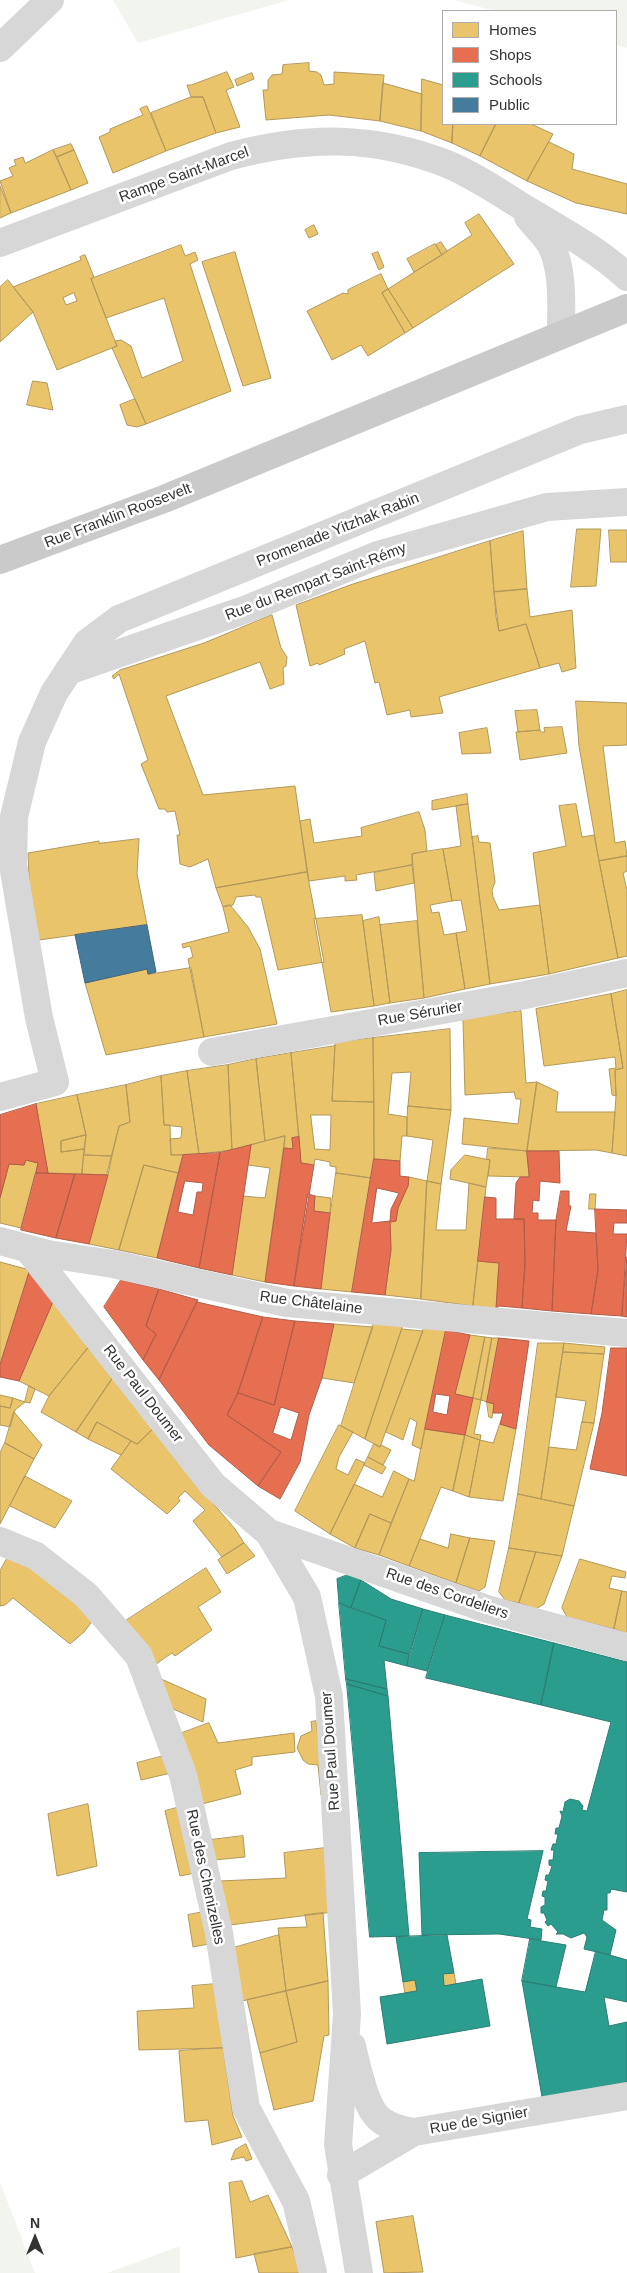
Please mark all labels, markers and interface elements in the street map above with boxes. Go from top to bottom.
legend [442,10,617,125]
text: Homes [489,21,537,38]
text: Shops [489,46,532,63]
text: Schools [489,71,542,88]
text: Public [489,96,530,113]
street label: Rampe Saint-Marcel [117,143,251,207]
street label: Rue Franklin Roosevelt [42,480,194,552]
street label: Promenade Yitzhak Rabin [254,489,422,571]
street label: Rue du Rempart Saint-Rémy [223,539,409,625]
street label: Rue Sérurier [377,998,463,1030]
street label: Rue Châtelaine [259,1288,363,1318]
street label: Rue Paul Doumer [99,1341,187,1447]
street label: Rue des Cordeliers [383,1565,511,1623]
street label: Rue Paul Doumer [318,1691,344,1811]
street label: Rue des Chenizelles [182,1808,228,1946]
street label: Rue de Signier [429,2104,529,2138]
north arrow [10,2213,60,2263]
text: N [30,2215,40,2231]

